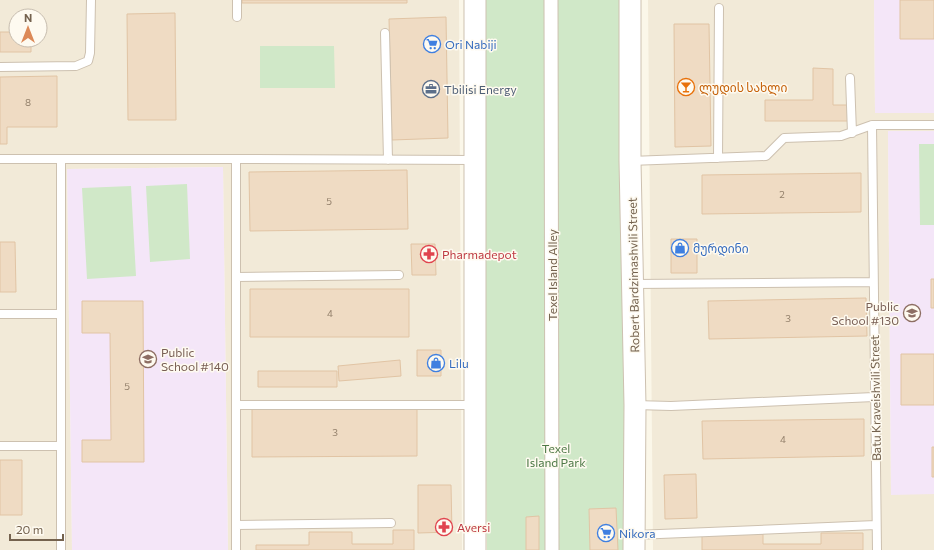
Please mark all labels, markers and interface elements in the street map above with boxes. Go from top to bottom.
north arrow [8,8,48,48]
text: N [24,11,32,24]
supermarket icon: Ori Nabiji [422,34,442,54]
place label: Ori Nabiji [445,37,497,51]
bar icon: ლუდის სახლი [676,77,696,97]
office icon: Tbilisi Energy [421,79,441,99]
place label: ლუდის სახლი [699,80,787,96]
place label: Tbilisi Energy [444,82,517,96]
house number: 8 [25,96,31,108]
house number: 2 [779,188,785,200]
house number: 5 [326,195,332,207]
street label: Robert Bardzimashvili Street [625,197,641,353]
street label: Texel Island Alley [545,229,559,321]
shop icon: მურდინი [670,238,690,258]
place label: მურდინი [693,241,749,257]
pharmacy icon: Pharmadepot [419,244,439,264]
place label: Pharmadepot [442,247,517,261]
place label: Public School #130 [831,299,899,327]
school or university icon: Public School #130 [902,303,922,323]
house number: 4 [327,307,333,319]
house number: 3 [785,312,791,324]
street label: Batu Kraveishvili Street [867,335,883,461]
place label: Public School #140 [161,345,229,373]
school or university icon: Public School #140 [138,349,158,369]
shop icon: Lilu [426,353,446,373]
place label: Lilu [449,356,469,370]
house number: 5 [124,380,130,392]
house number: 3 [332,426,338,438]
house number: 4 [780,433,786,445]
park label: Texel Island Park [526,441,586,469]
scale bar [10,516,63,542]
pharmacy icon: Aversi [434,517,454,537]
place label: Aversi [457,520,490,534]
text: 20 m [16,522,43,536]
supermarket icon: Nikora [596,523,616,543]
place label: Nikora [619,526,655,540]

